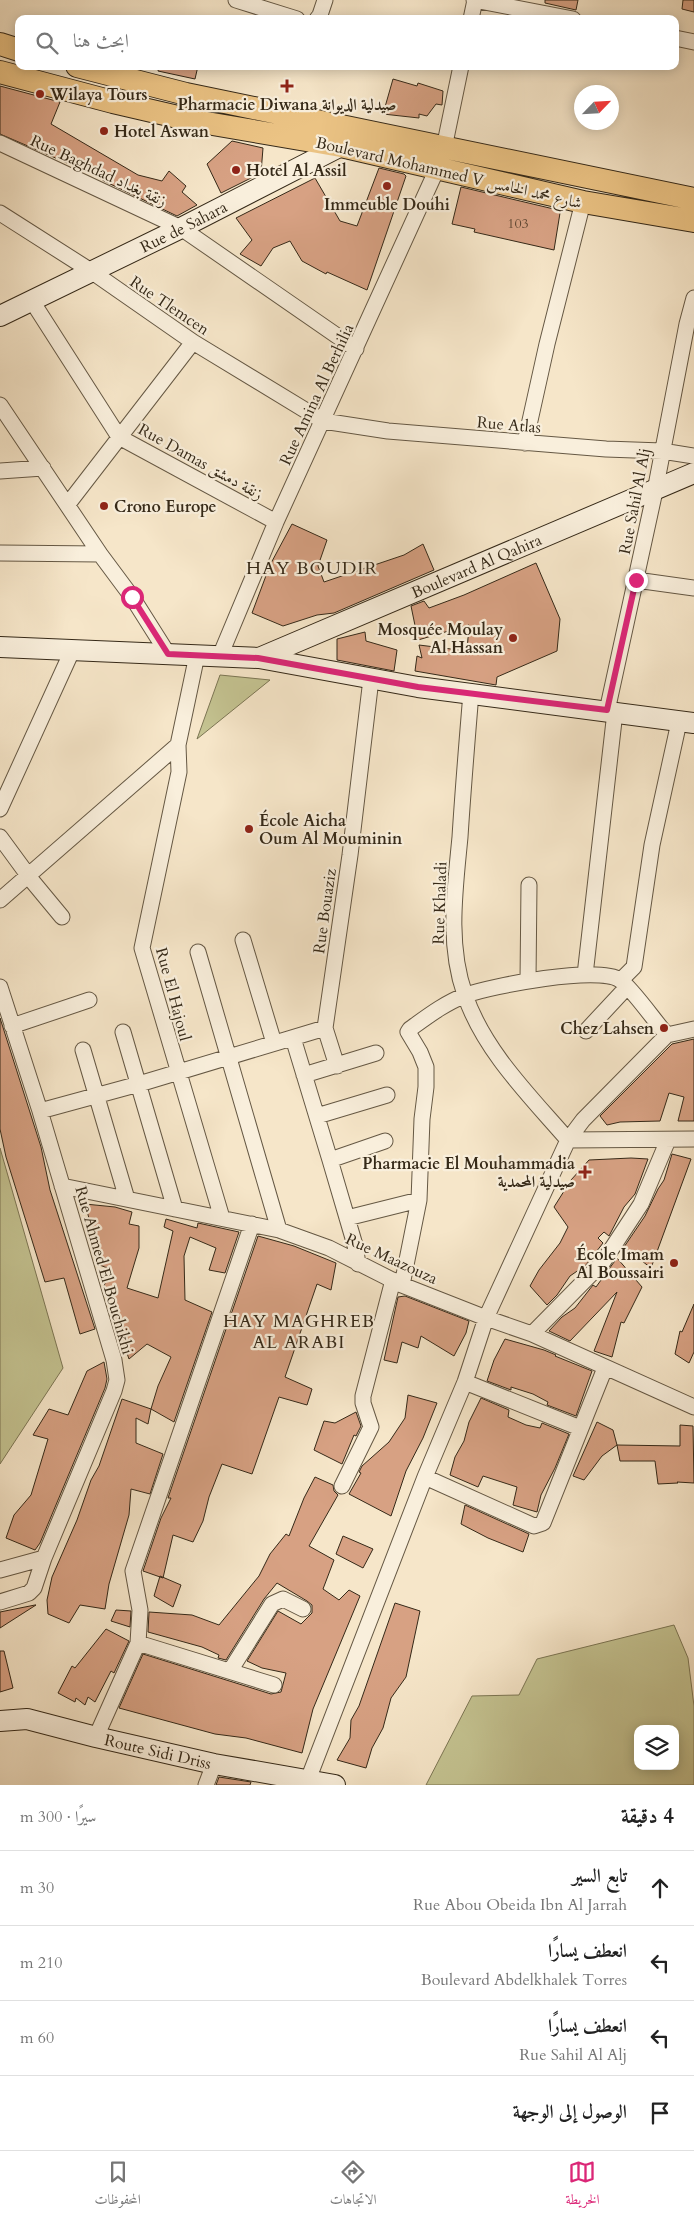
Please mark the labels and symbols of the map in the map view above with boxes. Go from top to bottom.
marker: Pharmacie Diwana صيدلية الديوانة [281,80,293,92]
place label: Wilaya Tours [49,84,148,106]
north arrow [574,85,619,130]
marker: Wilaya Tours [34,88,46,100]
place label: Pharmacie Diwana صيدلية الديوانة [178,94,396,116]
place label: Hotel Aswan [114,121,210,143]
marker: Hotel Aswan [98,125,110,137]
street label: Rue Baghdad زنقة بغداد [27,130,170,212]
street label: Boulevard Mohammed V شارع محمد الخامس [313,132,584,216]
place label: Hotel Al Assil [246,160,347,182]
marker: Hotel Al Assil [230,164,242,176]
marker: Immeuble Douhi [381,180,393,192]
place label: Immeuble Douhi [324,194,450,216]
street label: Rue de Sahara [136,196,231,258]
house number: 103 [507,214,529,233]
street label: Rue Tlemcen [125,271,214,341]
street label: Rue Amina Al Berhilia [274,320,359,469]
street label: Rue Atlas [476,411,542,439]
street label: Rue Damas زنقة دمشق [134,418,267,505]
street label: Rue Sahil Al Alj [614,446,656,556]
place label: Crono Europe [114,496,217,518]
marker: Crono Europe [98,500,110,512]
street label: Boulevard Al Qahira [408,529,545,604]
district label: HAY BOUDIR [246,556,378,581]
route end [625,569,648,592]
route start [121,586,144,609]
place label: Mosquée Moulay Al Hassan [378,619,504,659]
marker: Mosquée Moulay Al Hassan [507,632,519,644]
place label: École Aicha Oum Al Mouminin [259,809,403,850]
marker: École Aicha Oum Al Mouminin [243,823,255,835]
street label: Rue Khaladi [428,861,452,945]
street label: Rue Bouaziz [308,867,342,955]
street label: Rue El Hajoul [150,945,196,1043]
place label: Chez Lahsen [560,1018,655,1040]
marker: Chez Lahsen [658,1022,670,1034]
place label: Pharmacie El Mouhammadia صيدلية المحمدية [362,1153,575,1193]
marker: Pharmacie El Mouhammadia صيدلية المحمدية [579,1166,591,1178]
street label: Rue Ahmed El Bouchikhi [69,1184,139,1358]
street label: Rue Maazouza [342,1228,441,1290]
place label: École Imam Al Boussairi [576,1243,664,1284]
marker: École Imam Al Boussairi [668,1257,680,1269]
district label: HAY MAGHREB AL ARABI [223,1309,375,1355]
street label: Route Sidi Driss [102,1729,213,1775]

